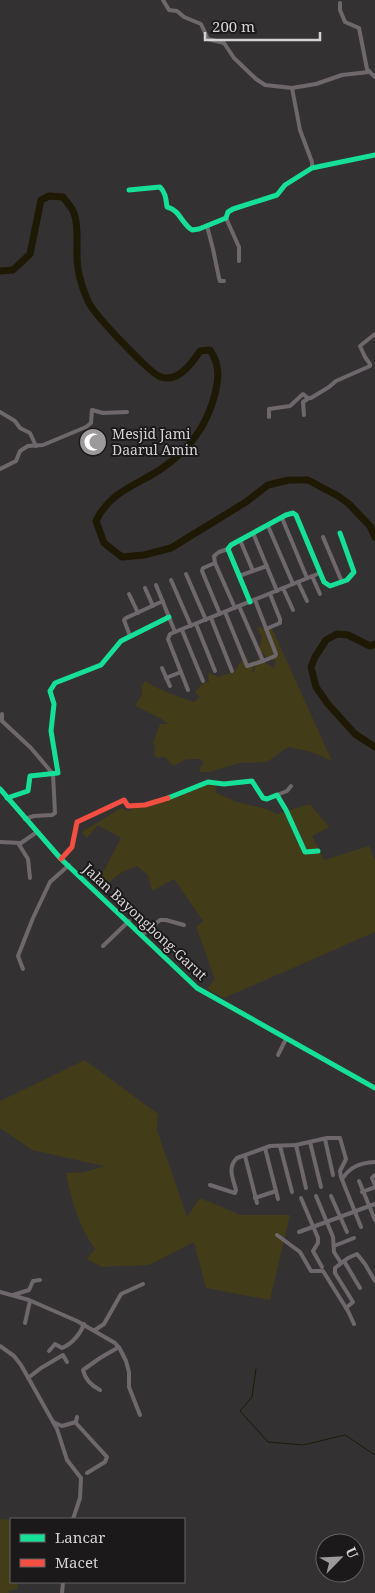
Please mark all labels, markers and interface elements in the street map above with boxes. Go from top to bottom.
scale bar [205,10,320,42]
text: 200 m [212,16,255,36]
place label: Mesjid Jami Daarul Amin [112,424,198,459]
mosque icon: Mesjid Jami Daarul Amin [78,427,108,457]
street label: Jalan Bayongbong-Garut [79,858,211,984]
legend [10,1518,185,1583]
text: Lancar [55,1527,105,1547]
north arrow [315,1533,365,1583]
text: U [342,1544,363,1562]
text: Macet [55,1552,98,1572]

